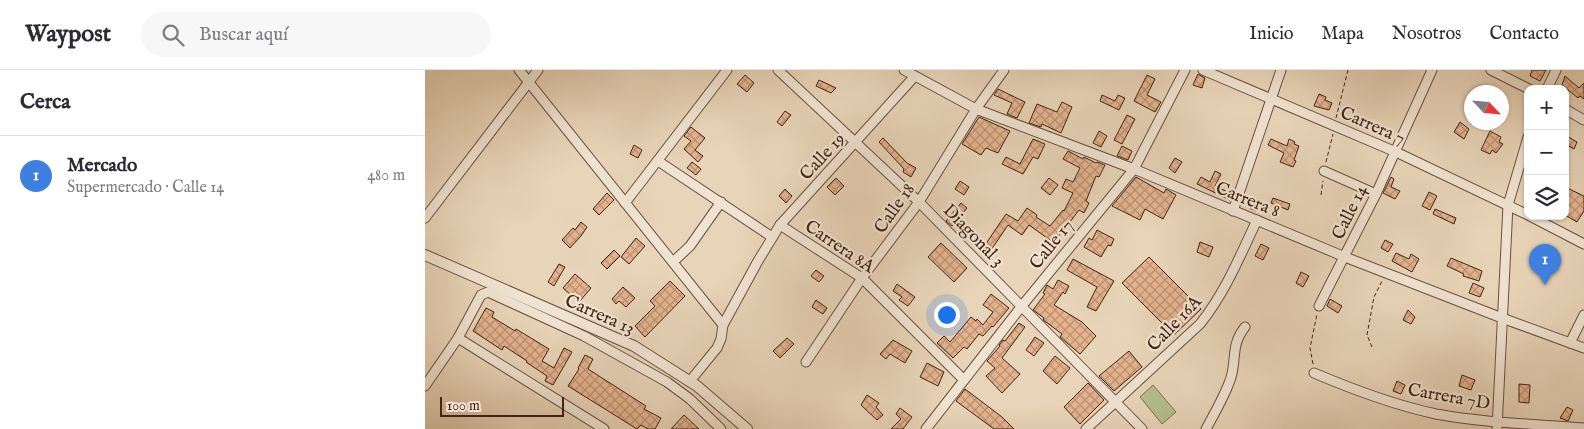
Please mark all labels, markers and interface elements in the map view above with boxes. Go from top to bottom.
search box [141,12,491,57]
text: Waypost [25,19,111,50]
icon: search [159,21,187,49]
text: Buscar aquí [199,23,288,47]
text: Inicio [1249,23,1294,46]
text: Mapa [1322,23,1364,46]
text: Nosotros [1392,23,1461,46]
text: Contacto [1489,23,1559,46]
north arrow [1464,85,1509,130]
map controls [1524,85,1569,220]
button: + [1524,85,1569,130]
text: Cerca [20,89,70,116]
street label: Carrera 7 [1336,102,1409,151]
street label: Calle 19 [795,128,851,186]
button: − [1524,130,1569,175]
text: Mercado [67,154,137,178]
text: 1 [33,166,39,186]
text: 480 m [367,166,405,186]
button: layers [1524,175,1569,220]
street label: Carrera 8 [1212,177,1283,224]
text: Supermercado · Calle 14 [67,178,224,198]
street label: Calle 18 [870,179,921,239]
street label: Calle 14 [1327,181,1374,244]
street label: Diagonal 3 [937,200,1009,273]
street label: Carrera 8A [800,215,879,280]
street label: Calle 17 [1025,215,1079,275]
pin: 1 [1529,244,1561,285]
street label: Carrera 13 [561,290,638,341]
street label: Calle 16A [1143,291,1208,357]
your location [934,302,960,328]
street label: Carrera 7D [1406,379,1492,416]
scale bar [440,394,564,417]
text: 100 m [447,397,480,415]

